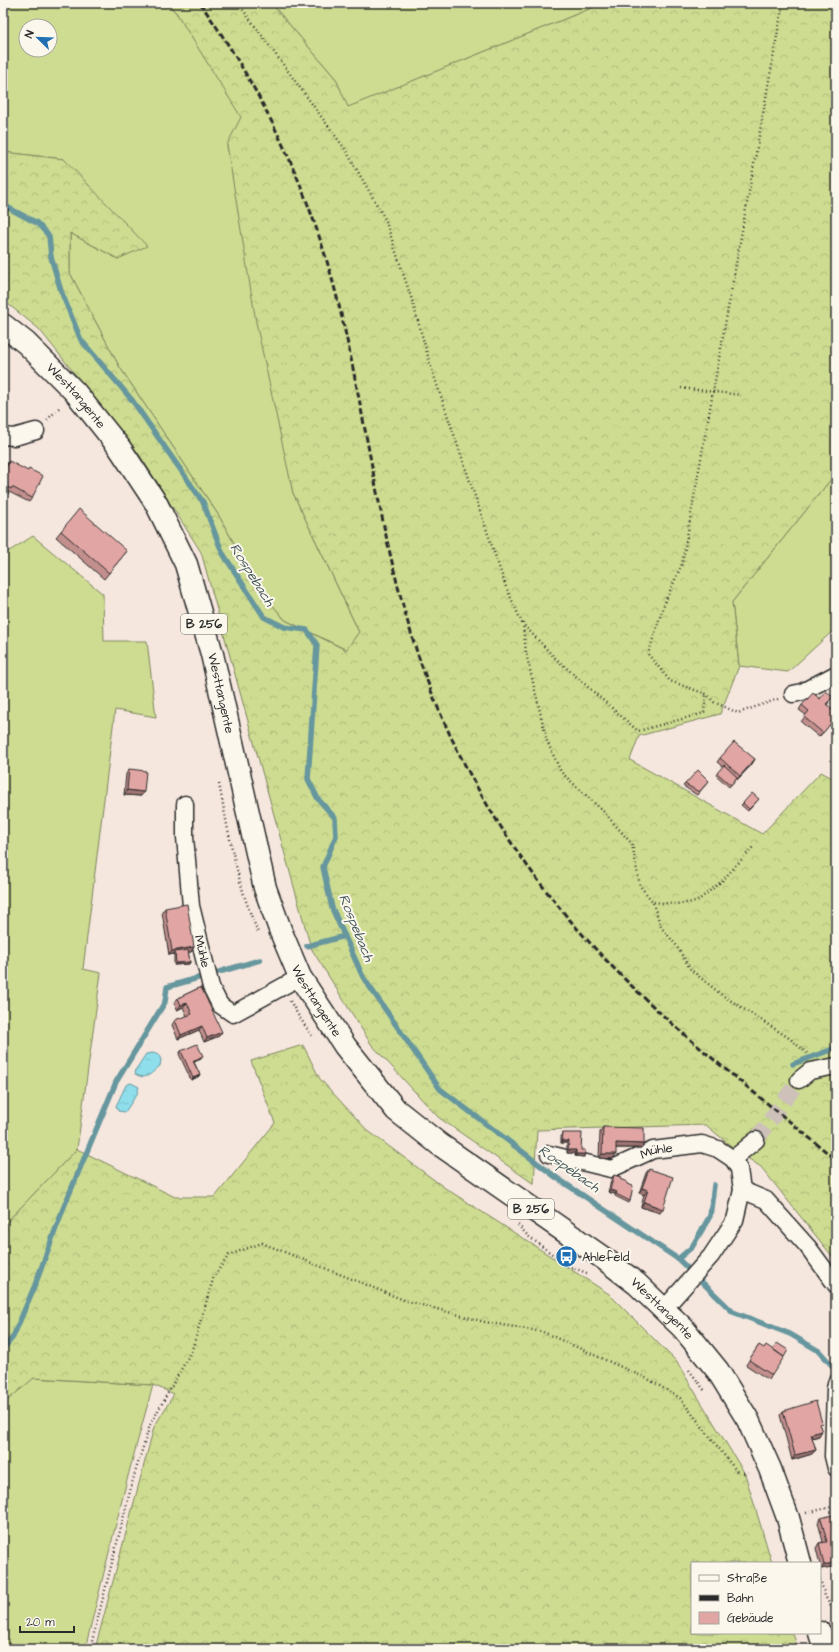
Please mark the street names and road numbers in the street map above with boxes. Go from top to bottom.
street label: Westtangente [42,359,110,432]
road number: B 256 [181,614,227,634]
street label: Westtangente [203,651,239,735]
street label: Mühle [190,933,215,970]
street label: Westtangente [287,962,346,1040]
street label: Mühle [637,1139,674,1164]
road number: B 256 [508,1199,554,1219]
street label: Westtangente [627,1273,698,1343]

